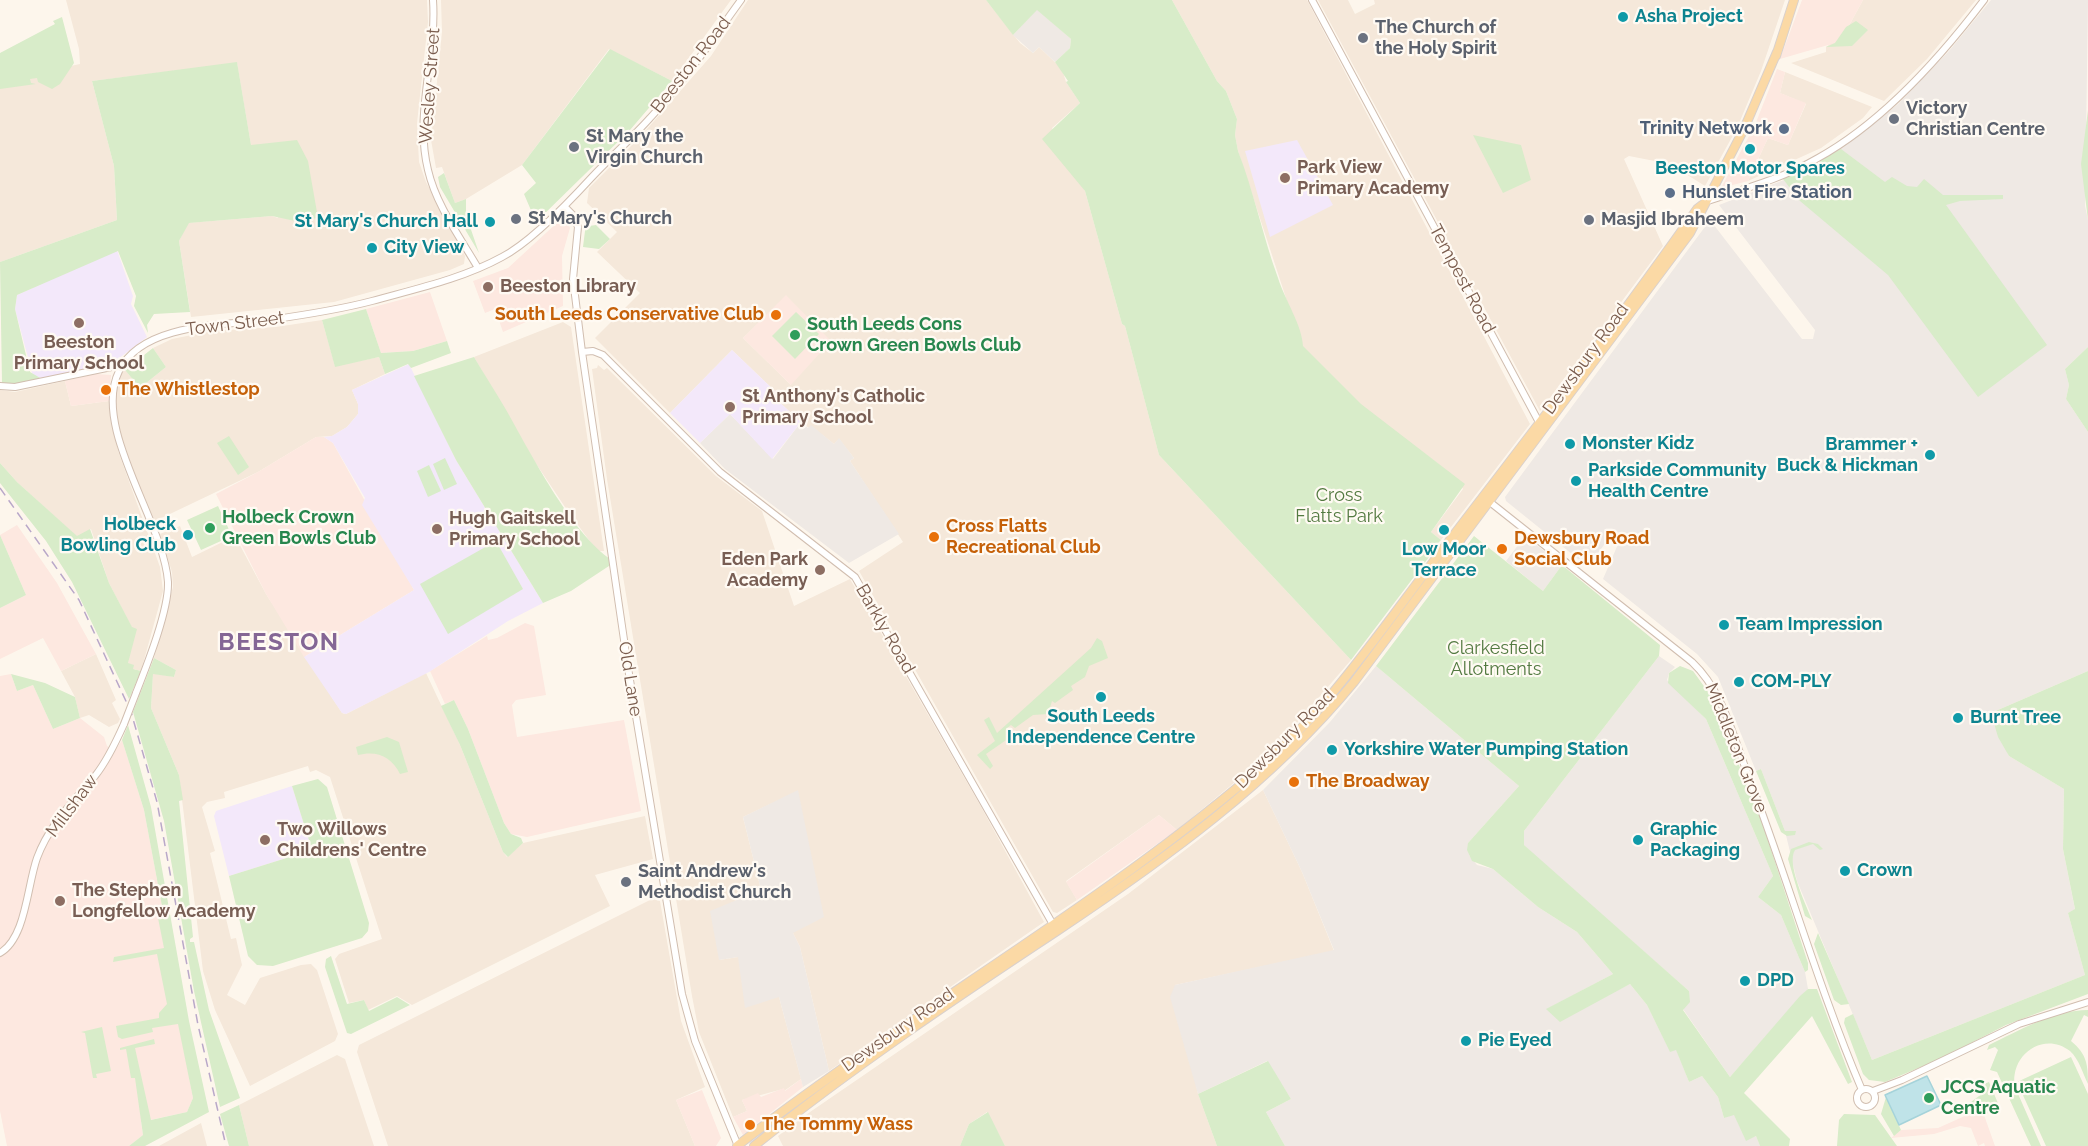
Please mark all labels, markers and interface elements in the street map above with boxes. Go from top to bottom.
place label: Asha Project [1635,6,1743,28]
marker: Asha Project [1616,10,1630,24]
street label: Beeston Road [647,12,735,118]
place label: The Church of the Holy Spirit [1375,17,1497,60]
street label: Wesley Street [415,27,445,145]
marker: The Church of the Holy Spirit [1356,31,1370,45]
place label: Victory Christian Centre [1906,98,2045,140]
marker: Victory Christian Centre [1887,112,1901,126]
place label: Trinity Network [1640,118,1772,140]
marker: Trinity Network [1777,122,1791,136]
place label: St Mary the Virgin Church [586,126,703,168]
marker: St Mary the Virgin Church [567,140,581,154]
marker: Beeston Motor Spares [1743,142,1757,156]
place label: Park View Primary Academy [1297,157,1449,200]
place label: Beeston Motor Spares [1655,158,1845,180]
marker: Park View Primary Academy [1278,171,1292,185]
place label: Hunslet Fire Station [1682,182,1852,204]
marker: Hunslet Fire Station [1663,186,1677,200]
place label: St Mary's Church [528,208,672,230]
place label: Masjid Ibraheem [1601,209,1744,231]
place label: St Mary's Church Hall [294,211,478,233]
marker: St Mary's Church [509,212,523,226]
marker: Masjid Ibraheem [1582,213,1596,227]
marker: St Mary's Church Hall [483,215,497,229]
street label: Tempest Road [1424,221,1500,337]
place label: City View [384,237,464,259]
marker: City View [365,241,379,255]
place label: Beeston Library [500,276,636,298]
marker: Beeston Library [481,280,495,294]
street label: Dewsbury Road [1538,299,1634,419]
place label: South Leeds Conservative Club [495,304,764,326]
street label: Town Street [185,307,285,341]
marker: South Leeds Conservative Club [769,308,783,322]
place label: South Leeds Cons Crown Green Bowls Club [807,314,1021,356]
marker: Beeston Primary School [72,316,86,330]
marker: South Leeds Cons Crown Green Bowls Club [788,328,802,342]
place label: Beeston Primary School [14,332,144,374]
place label: The Whistlestop [118,379,260,401]
marker: The Whistlestop [99,383,113,397]
place label: St Anthony's Catholic Primary School [742,386,925,428]
marker: St Anthony's Catholic Primary School [723,400,737,414]
place label: Monster Kidz [1582,433,1694,455]
place label: Brammer + Buck & Hickman [1777,434,1918,476]
marker: Monster Kidz [1563,437,1577,451]
marker: Brammer + Buck & Hickman [1923,448,1937,462]
place label: Parkside Community Health Centre [1588,460,1767,502]
marker: Parkside Community Health Centre [1569,474,1583,488]
park label: Cross Flatts Park [1295,485,1383,528]
place label: Holbeck Crown Green Bowls Club [222,507,376,550]
place label: Hugh Gaitskell Primary School [449,508,580,550]
place label: Holbeck Bowling Club [61,514,176,556]
place label: Cross Flatts Recreational Club [946,516,1101,558]
marker: Holbeck Crown Green Bowls Club [203,521,217,535]
marker: Hugh Gaitskell Primary School [430,522,444,536]
marker: Low Moor Terrace [1437,523,1451,537]
marker: Holbeck Bowling Club [181,528,195,542]
place label: Dewsbury Road Social Club [1514,528,1649,570]
marker: Cross Flatts Recreational Club [927,530,941,544]
place label: Low Moor Terrace [1402,539,1486,582]
marker: Dewsbury Road Social Club [1495,542,1509,556]
place label: Eden Park Academy [721,549,808,592]
marker: Eden Park Academy [813,563,827,577]
street label: Barkly Road [851,580,919,678]
place label: Team Impression [1736,614,1883,636]
marker: Team Impression [1717,618,1731,632]
district label: BEESTON [218,629,340,657]
park label: Clarkesfield Allotments [1447,638,1545,680]
street label: Old Lane [613,640,647,718]
place label: COM-PLY [1751,671,1832,693]
marker: COM-PLY [1732,675,1746,689]
street label: Middleton Grove [1700,680,1772,816]
street label: Dewsbury Road [1231,685,1339,793]
marker: South Leeds Independence Centre [1094,690,1108,704]
place label: South Leeds Independence Centre [1007,706,1195,748]
place label: Burnt Tree [1970,707,2061,729]
marker: Burnt Tree [1951,711,1965,725]
place label: Yorkshire Water Pumping Station [1344,739,1628,761]
marker: Yorkshire Water Pumping Station [1325,743,1339,757]
street label: Millshaw [41,770,103,842]
place label: The Broadway [1306,771,1430,793]
marker: The Broadway [1287,775,1301,789]
place label: Two Willows Childrens' Centre [277,819,426,862]
place label: Graphic Packaging [1650,819,1740,862]
marker: Two Willows Childrens' Centre [258,833,272,847]
marker: Graphic Packaging [1631,833,1645,847]
place label: Crown [1857,860,1913,882]
place label: Saint Andrew's Methodist Church [638,861,791,904]
marker: Crown [1838,864,1852,878]
marker: Saint Andrew's Methodist Church [619,875,633,889]
place label: The Stephen Longfellow Academy [72,880,256,922]
marker: The Stephen Longfellow Academy [53,894,67,908]
place label: DPD [1757,970,1794,992]
marker: DPD [1738,974,1752,988]
street label: Dewsbury Road [838,983,958,1077]
place label: Pie Eyed [1478,1030,1552,1052]
marker: Pie Eyed [1459,1034,1473,1048]
place label: JCCS Aquatic Centre [1941,1077,2056,1120]
marker: JCCS Aquatic Centre [1922,1091,1936,1105]
place label: The Tommy Wass [762,1114,913,1136]
marker: The Tommy Wass [743,1118,757,1132]

